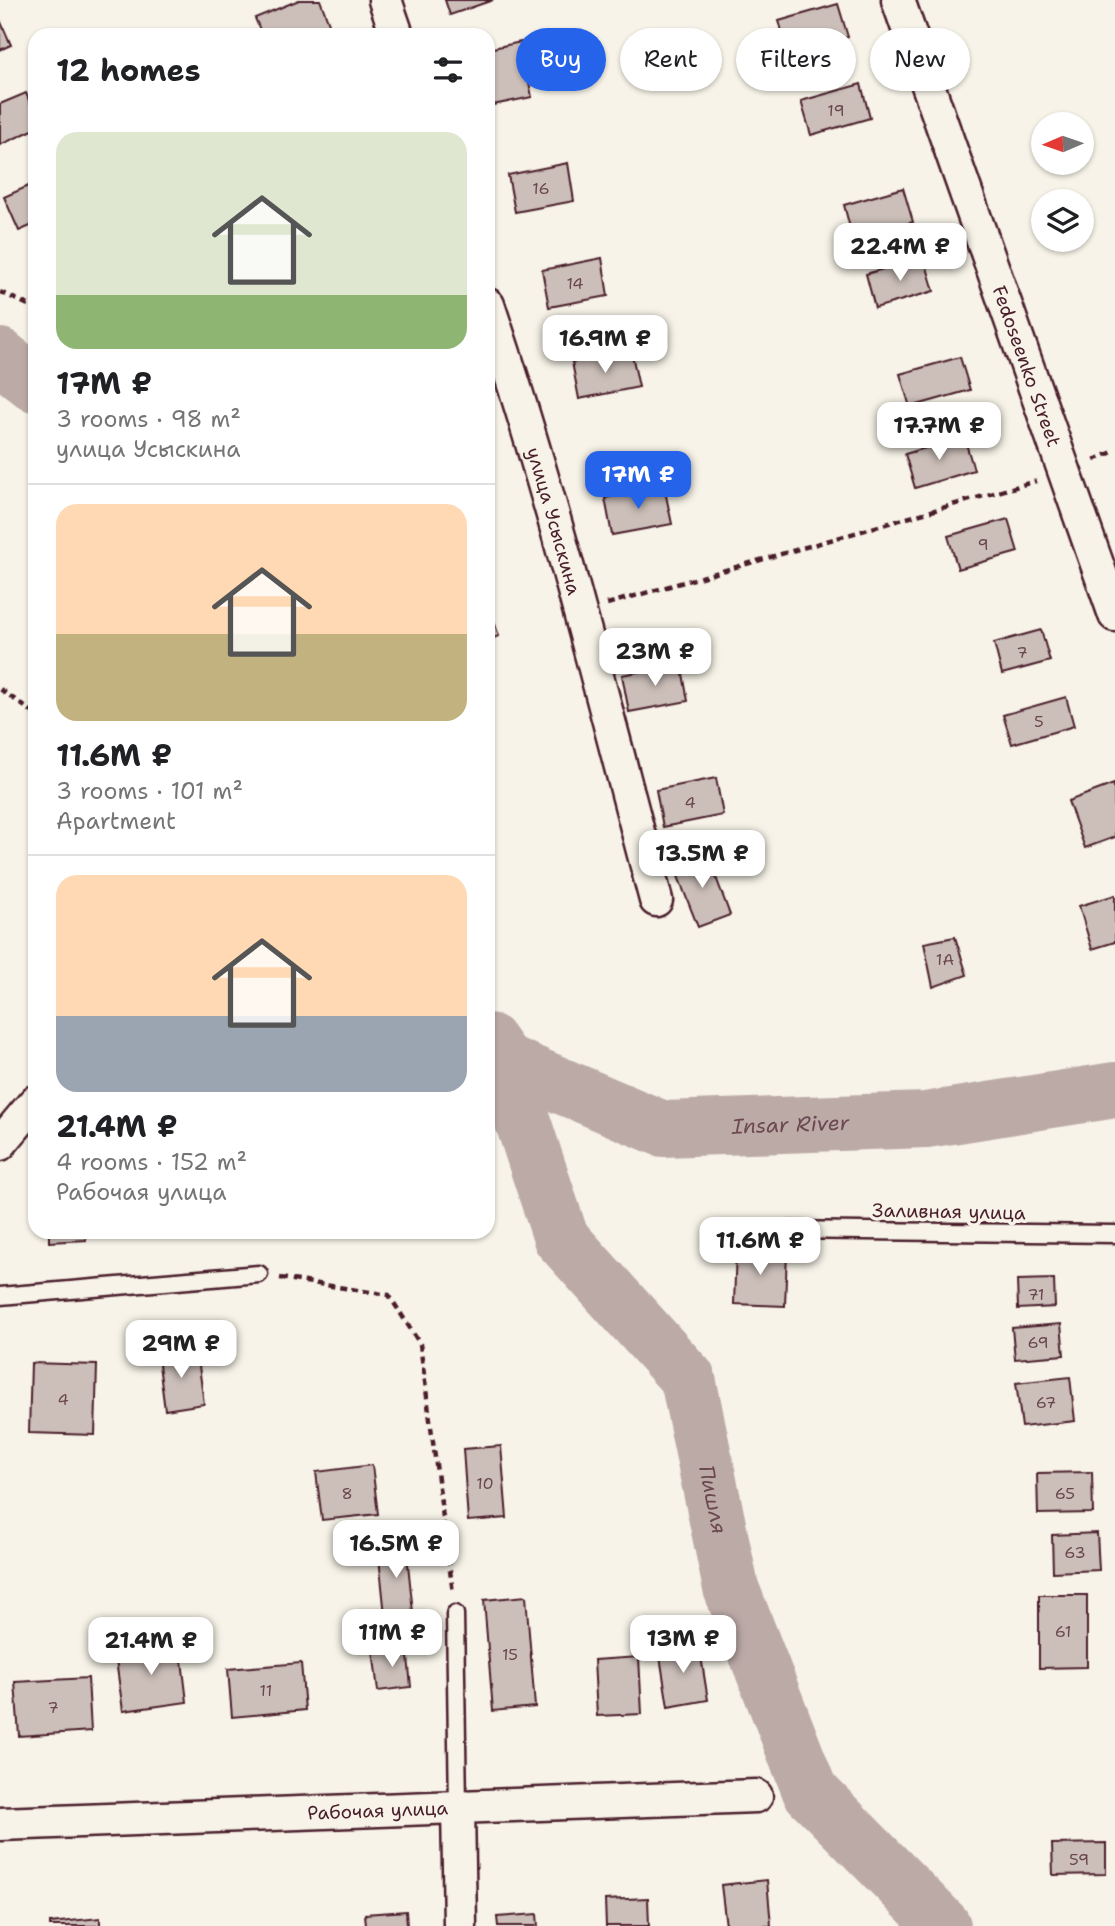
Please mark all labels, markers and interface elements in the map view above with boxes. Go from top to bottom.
chip: Buy [516,28,606,91]
chip: Rent [620,28,722,91]
chip: Filters [736,28,856,91]
chip: New [870,28,970,91]
text: 12 homes [56,50,200,91]
icon: filters [429,51,467,89]
house number: 19 [827,100,845,121]
north arrow [1031,112,1094,175]
map controls [1031,112,1094,252]
icon: home [199,177,325,303]
house number: 16 [532,178,550,199]
button: layers [1031,189,1094,252]
pin: 22.4M ₽ [835,224,965,283]
text: 22.4M ₽ [850,231,950,261]
house number: 14 [566,273,584,294]
street label: Fedoseenko Street [987,282,1067,450]
pin: 16.9M ₽ [540,316,670,375]
text: 16.9M ₽ [559,323,651,353]
text: 17M ₽ [56,363,152,404]
pin: 17.7M ₽ [874,402,1004,462]
text: 3 rooms · 98 m² [56,404,241,434]
text: 17.7M ₽ [893,410,985,440]
text: улица Усыскина [56,434,241,464]
street label: улица Усыскина [521,444,587,598]
pin: 17M ₽ [589,452,687,511]
text: 17M ₽ [601,459,675,489]
house number: 9 [977,534,989,555]
icon: home [199,549,325,675]
pin: 23M ₽ [606,628,704,688]
text: 23M ₽ [615,636,695,666]
house number: 7 [1016,642,1028,663]
house number: 5 [1034,711,1044,732]
text: 11.6M ₽ [56,735,172,776]
text: 3 rooms · 101 m² [56,776,243,806]
house number: 4 [684,792,696,813]
text: Apartment [56,806,176,836]
pin: 13.5M ₽ [637,830,767,890]
text: 13.5M ₽ [655,838,749,868]
icon: home [199,920,325,1046]
house number: 1А [936,949,954,970]
text: 21.4M ₽ [56,1106,178,1147]
water label: Insar River [730,1109,851,1141]
text: 4 rooms · 152 m² [56,1147,247,1177]
text: Рабочая улица [56,1177,227,1207]
street label: Заливная улица [872,1198,1026,1225]
pin: 11.6M ₽ [695,1218,825,1277]
text: 11.6M ₽ [715,1225,805,1255]
house number: 71 [1027,1284,1045,1305]
pin: 29M ₽ [132,1320,230,1380]
text: 29M ₽ [142,1328,220,1358]
house number: 69 [1027,1332,1049,1353]
house number: 4 [57,1389,69,1410]
house number: 67 [1036,1392,1056,1413]
water label: Пишля [692,1463,733,1536]
house number: 10 [476,1473,494,1494]
house number: 8 [341,1483,353,1504]
house number: 65 [1055,1483,1075,1504]
pin: 16.5M ₽ [331,1520,461,1580]
text: 16.5M ₽ [349,1528,443,1558]
house number: 63 [1064,1542,1086,1563]
pin: 11M ₽ [343,1610,441,1669]
pin: 13M ₽ [634,1616,732,1675]
text: 11M ₽ [358,1617,426,1647]
pin: 21.4M ₽ [86,1618,216,1677]
house number: 61 [1055,1621,1071,1642]
text: 13M ₽ [646,1623,720,1653]
text: 21.4M ₽ [104,1625,198,1655]
house number: 15 [502,1644,518,1665]
house number: 11 [260,1680,272,1701]
house number: 7 [47,1697,59,1718]
street label: Рабочая улица [307,1795,449,1826]
house number: 59 [1069,1849,1089,1870]

